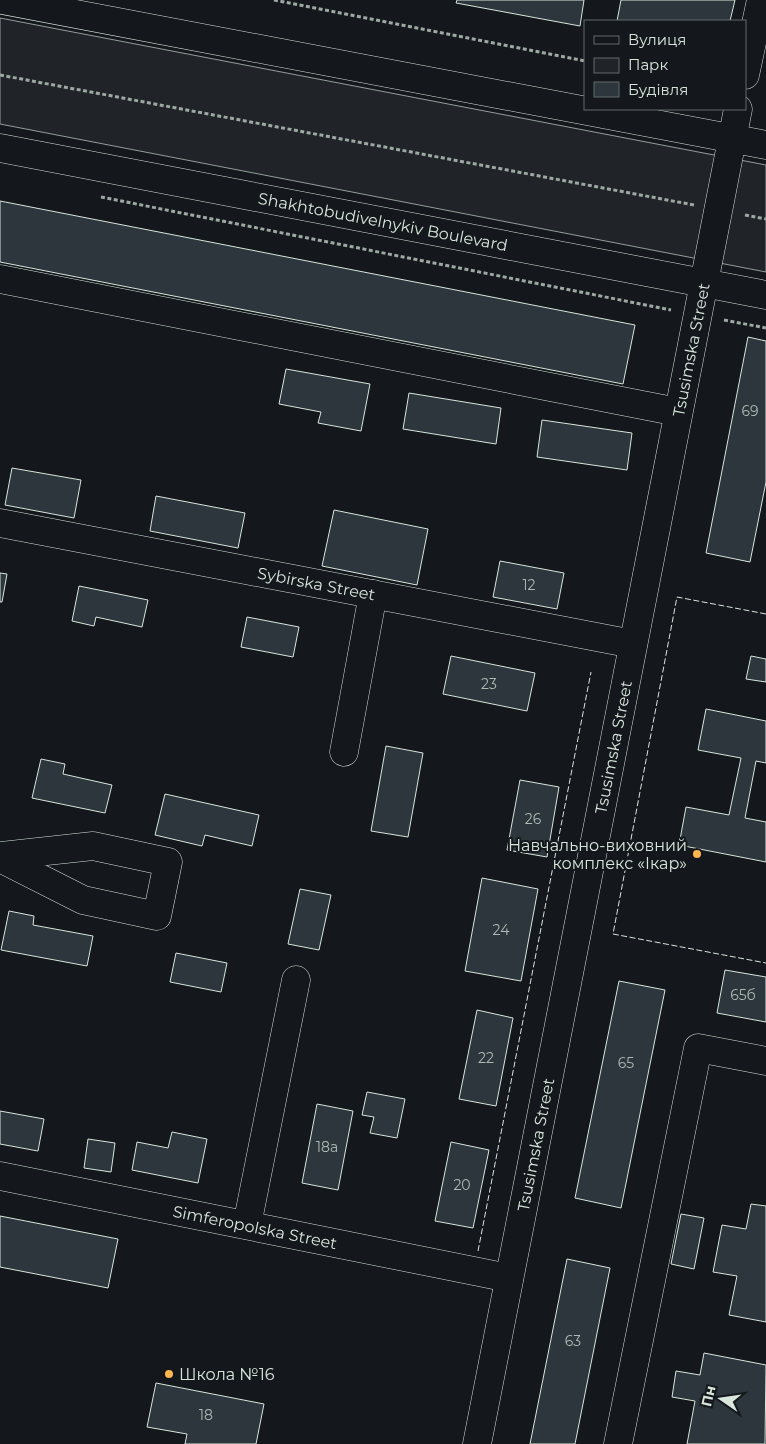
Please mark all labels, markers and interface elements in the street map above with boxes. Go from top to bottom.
legend [584,20,746,110]
text: Вулиця [628,30,686,49]
text: Парк [628,55,668,74]
text: Будівля [628,80,688,99]
street label: Shakhtobudivelnykiv Boulevard [257,189,509,255]
street label: Tsusimska Street [669,281,714,418]
house number: 69 [741,402,759,420]
street label: Sybirska Street [256,563,377,605]
house number: 12 [522,576,536,594]
house number: 23 [481,675,497,693]
street label: Tsusimska Street [591,678,636,816]
house number: 26 [525,810,542,828]
place label: Навчально-виховний комплекс «Ікар» [508,836,687,873]
marker: Навчально-виховний комплекс «Ікар» [691,848,703,860]
house number: 24 [493,921,510,939]
house number: 65б [730,986,756,1004]
house number: 22 [478,1049,494,1067]
house number: 65 [618,1054,634,1072]
street label: Tsusimska Street [514,1076,558,1213]
house number: 18а [316,1138,338,1156]
house number: 20 [453,1176,471,1194]
street label: Simferopolska Street [171,1202,339,1253]
house number: 63 [565,1332,581,1350]
place label: Школа №16 [179,1365,275,1384]
marker: Школа №16 [163,1368,175,1380]
north arrow [696,1374,746,1424]
text: Пн [697,1384,719,1408]
house number: 18 [199,1406,213,1424]

